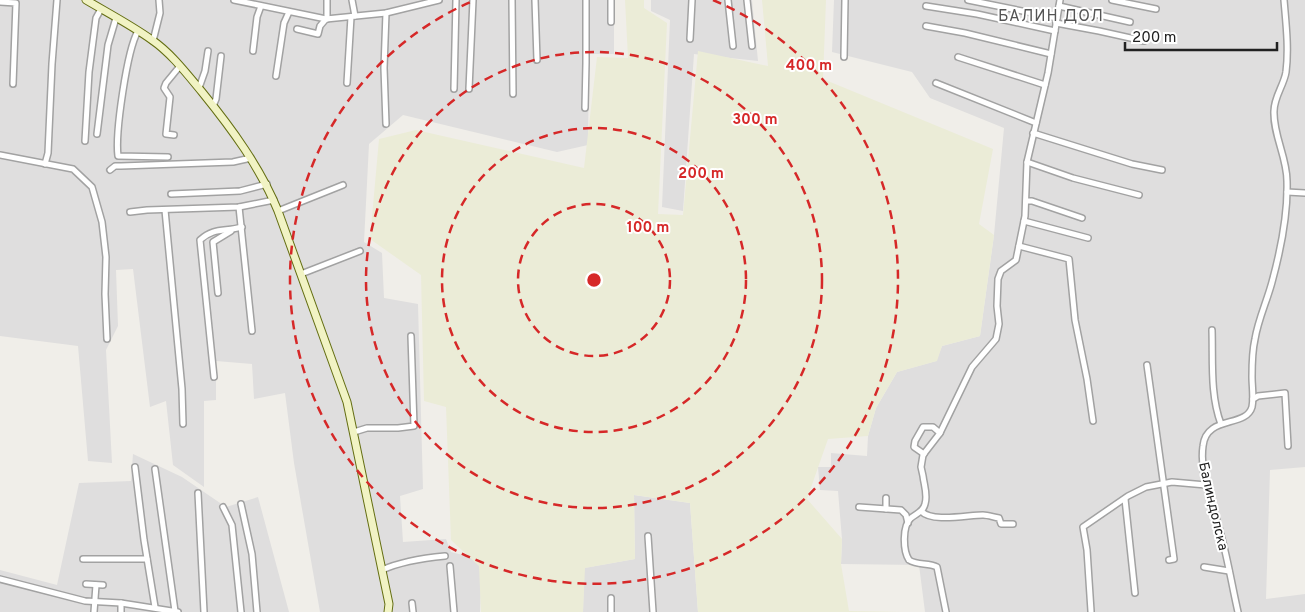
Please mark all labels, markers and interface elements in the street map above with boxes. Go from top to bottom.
district label: БАЛИН ДОЛ [998,7,1104,27]
scale bar [1125,20,1278,52]
text: 200 m [1132,29,1177,48]
text: 400 m [786,57,832,76]
text: 300 m [732,111,778,130]
text: 200 m [678,165,724,184]
text: 100 m [627,219,669,238]
centre of rings [585,271,603,289]
street label: Балиндолска [1194,460,1231,552]

